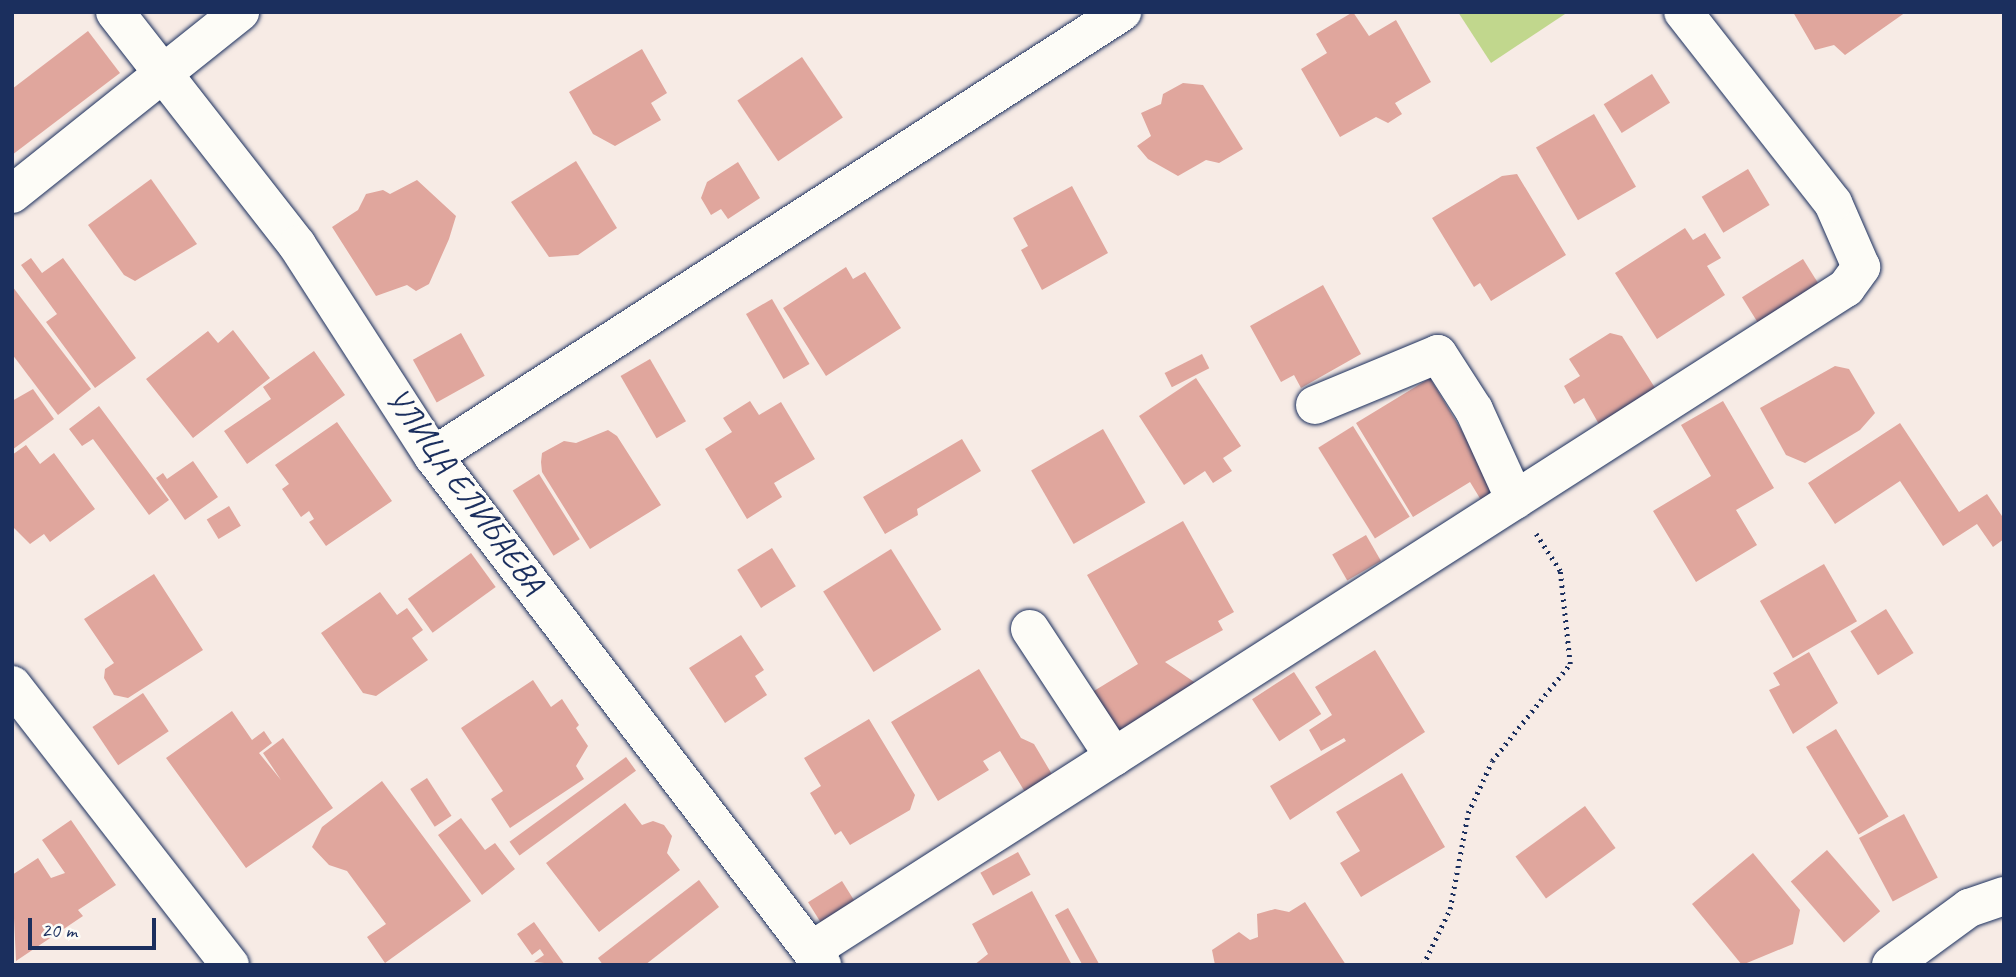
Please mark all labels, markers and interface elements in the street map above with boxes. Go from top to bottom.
street label: УЛИЦА ЕЛИБАЕВА [376,380,554,602]
scale bar [32,904,159,948]
text: 20 m [41,917,77,943]

